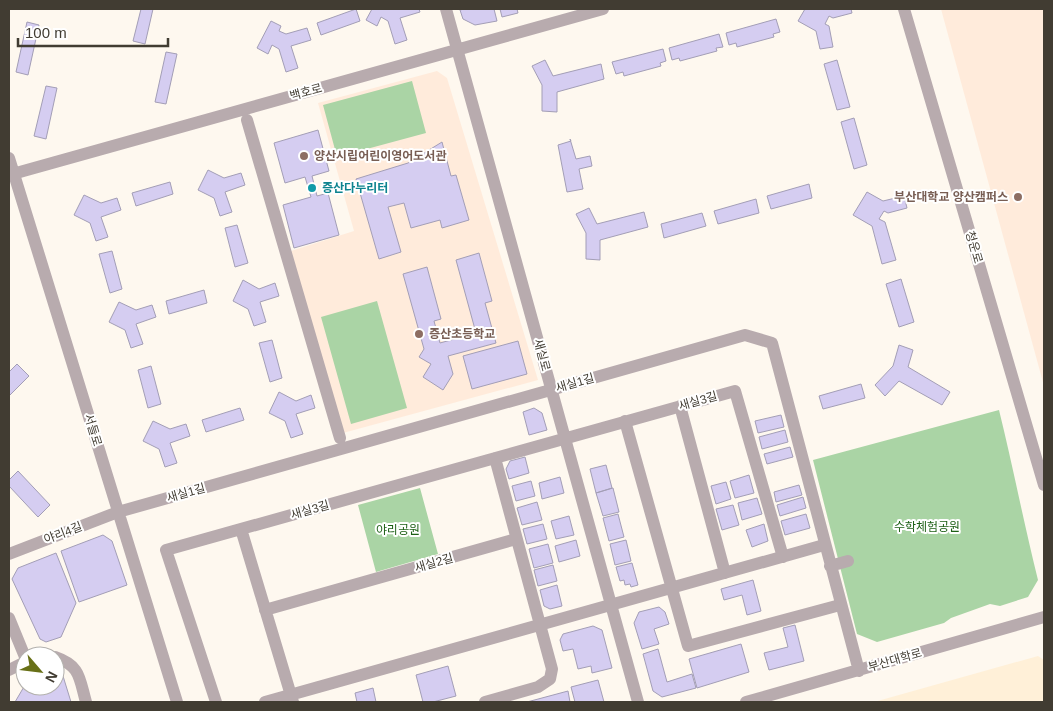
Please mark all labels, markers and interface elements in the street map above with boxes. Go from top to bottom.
scale bar [18,15,168,47]
text: 100 m [25,24,67,41]
street label: 백호로 [288,81,324,103]
place label: 양산시립어린이영어도서관 [314,149,446,163]
marker: 양산시립어린이영어도서관 [298,150,310,162]
place label: 증산다누리터 [322,181,388,195]
marker: 증산다누리터 [306,182,318,194]
place label: 부산대학교 양산캠퍼스 [894,190,1008,204]
marker: 부산대학교 양산캠퍼스 [1012,191,1024,203]
street label: 청운로 [963,229,985,265]
place label: 증산초등학교 [429,327,495,341]
marker: 증산초등학교 [413,328,425,340]
street label: 새실로 [531,337,553,373]
street label: 새실1길 [554,371,596,395]
street label: 새실3길 [677,389,719,413]
street label: 서들로 [81,412,105,448]
street label: 새실1길 [165,481,207,505]
street label: 새실3길 [289,498,331,522]
street label: 야리4길 [42,519,84,547]
park label: 수학체험공원 [894,520,960,534]
park label: 야리공원 [376,523,420,537]
street label: 새실2길 [413,551,455,575]
north arrow [15,646,65,696]
street label: 부산대학로 [867,646,923,674]
text: N [42,669,61,685]

